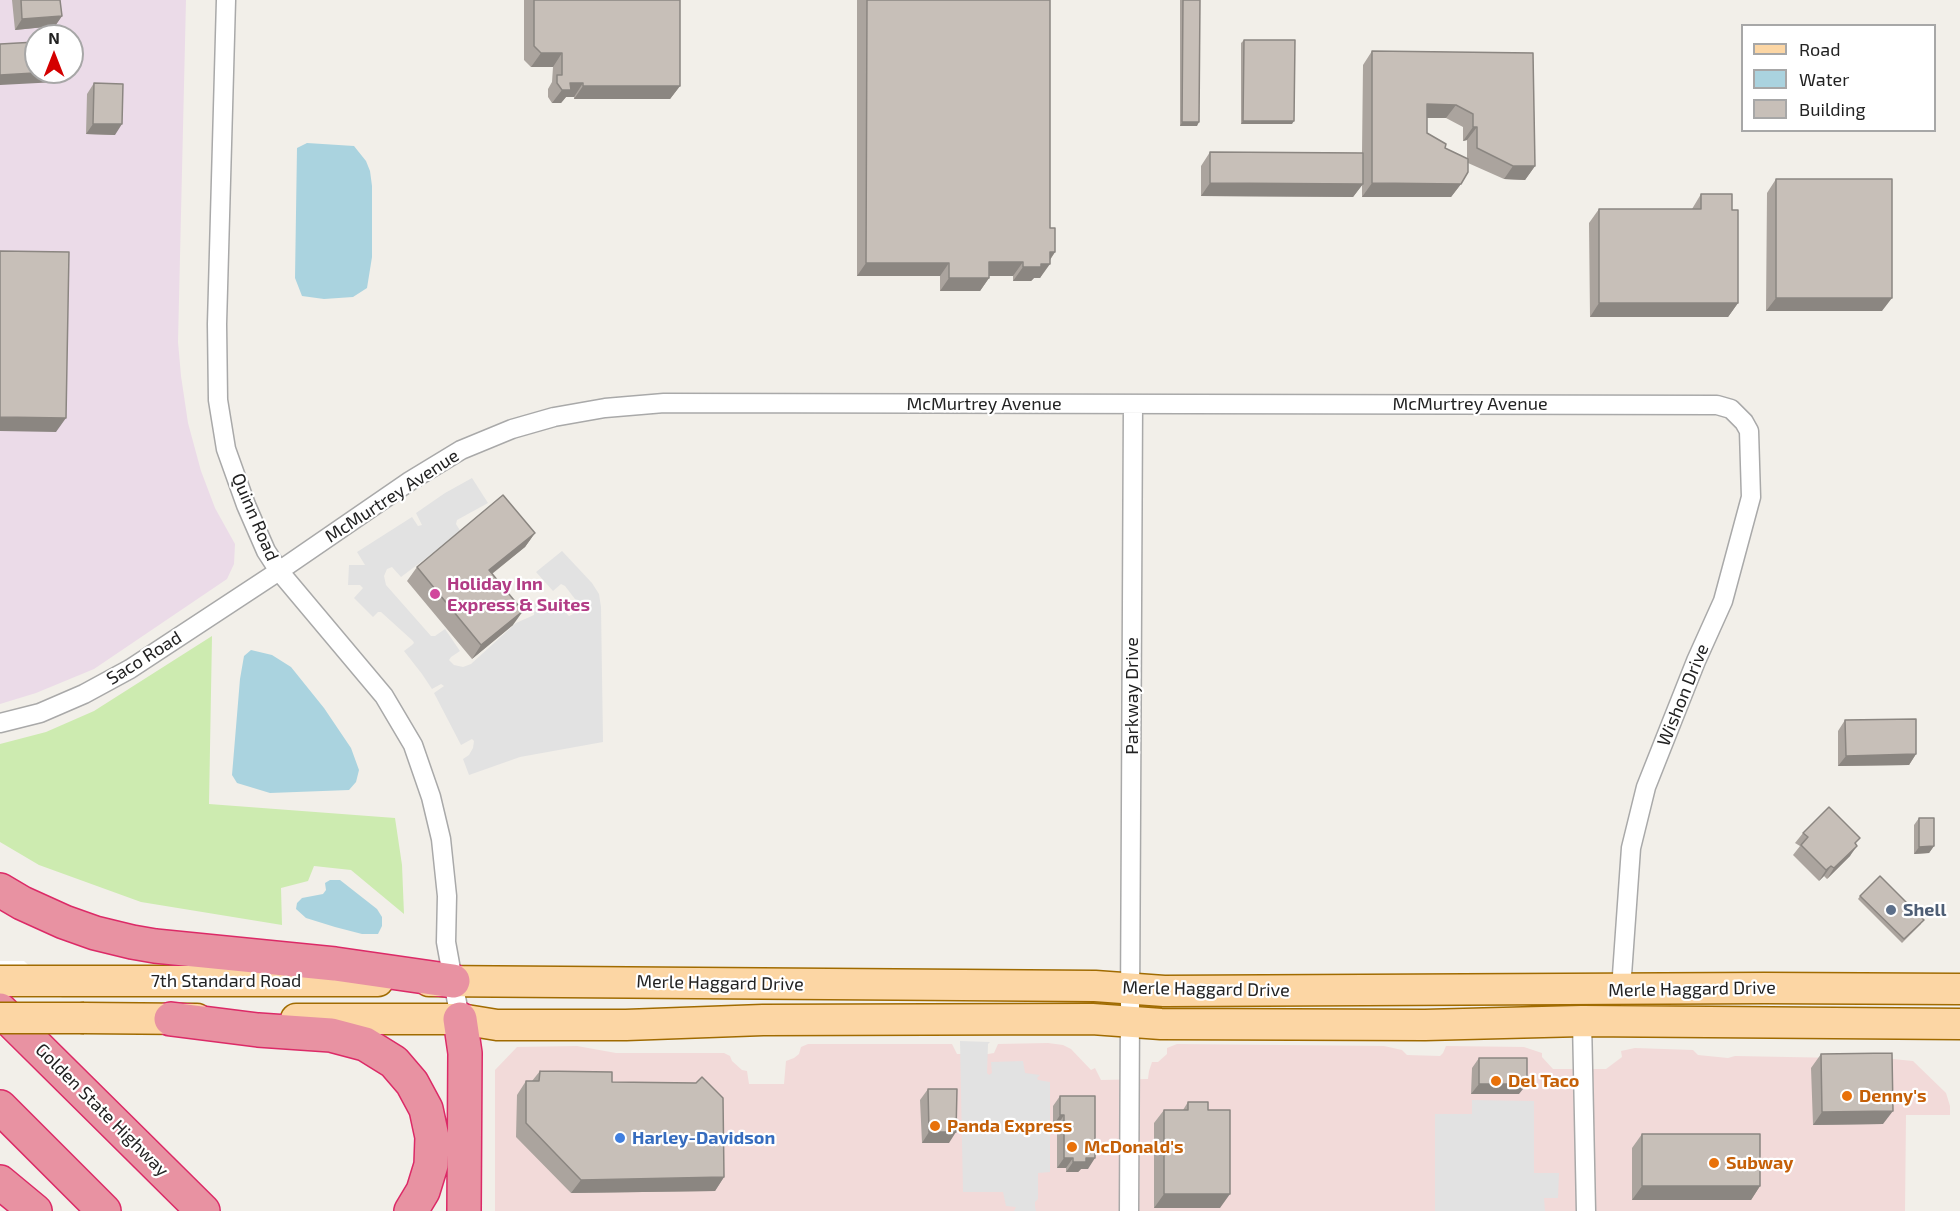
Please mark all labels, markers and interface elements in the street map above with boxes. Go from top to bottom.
north arrow [24,24,84,84]
legend [1741,24,1936,132]
text: N [48,28,60,47]
text: Road [1799,38,1840,60]
text: Water [1799,68,1849,90]
text: Building [1799,98,1866,120]
street label: McMurtrey Avenue [906,393,1062,415]
street label: McMurtrey Avenue [1392,393,1548,415]
street label: McMurtrey Avenue [321,445,463,547]
street label: Quinn Road [227,470,283,564]
place label: Holiday Inn Express & Suites [447,573,590,616]
marker: Holiday Inn Express & Suites [428,587,442,601]
street label: Saco Road [103,626,185,690]
street label: Parkway Drive [1121,637,1143,755]
street label: Wishon Drive [1653,641,1713,749]
place label: Shell [1903,899,1946,921]
marker: Shell [1884,903,1898,917]
street label: 7th Standard Road [151,970,301,992]
street label: Merle Haggard Drive [636,971,804,995]
street label: Merle Haggard Drive [1122,977,1290,1001]
street label: Merle Haggard Drive [1608,977,1776,1001]
street label: Golden State Highway [31,1039,173,1181]
place label: Del Taco [1508,1070,1579,1092]
marker: Del Taco [1489,1074,1503,1088]
place label: Denny's [1859,1085,1927,1107]
marker: Denny's [1840,1089,1854,1103]
place label: Panda Express [947,1115,1072,1137]
marker: Panda Express [928,1119,942,1133]
place label: Harley-Davidson [632,1127,775,1149]
marker: Harley-Davidson [613,1131,627,1145]
place label: McDonald's [1084,1136,1184,1158]
marker: McDonald's [1065,1140,1079,1154]
place label: Subway [1726,1152,1793,1174]
marker: Subway [1707,1156,1721,1170]

